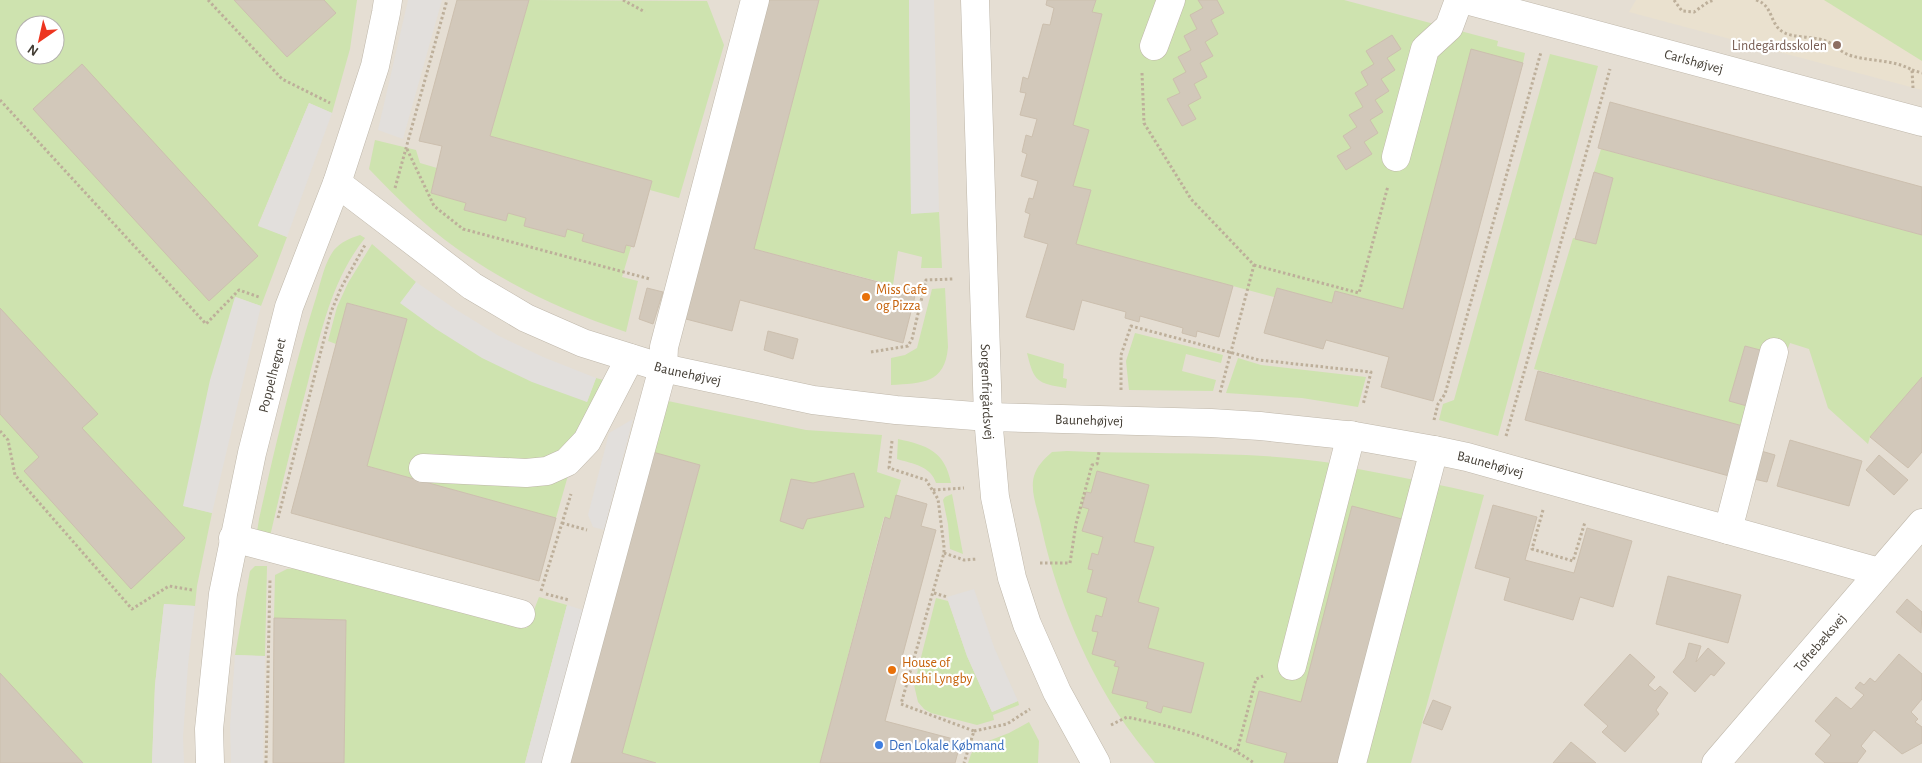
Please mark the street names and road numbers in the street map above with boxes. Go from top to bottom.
street label: Carlshøjvej [1663,47,1725,77]
street label: Poppelhegnet [257,336,289,414]
street label: Sorgenfrigårdsvej [978,344,996,440]
street label: Baunehøjvej [652,360,723,388]
street label: Baunehøjvej [1055,413,1123,429]
street label: Baunehøjvej [1456,449,1525,480]
street label: Toftebæksvej [1792,611,1849,675]

